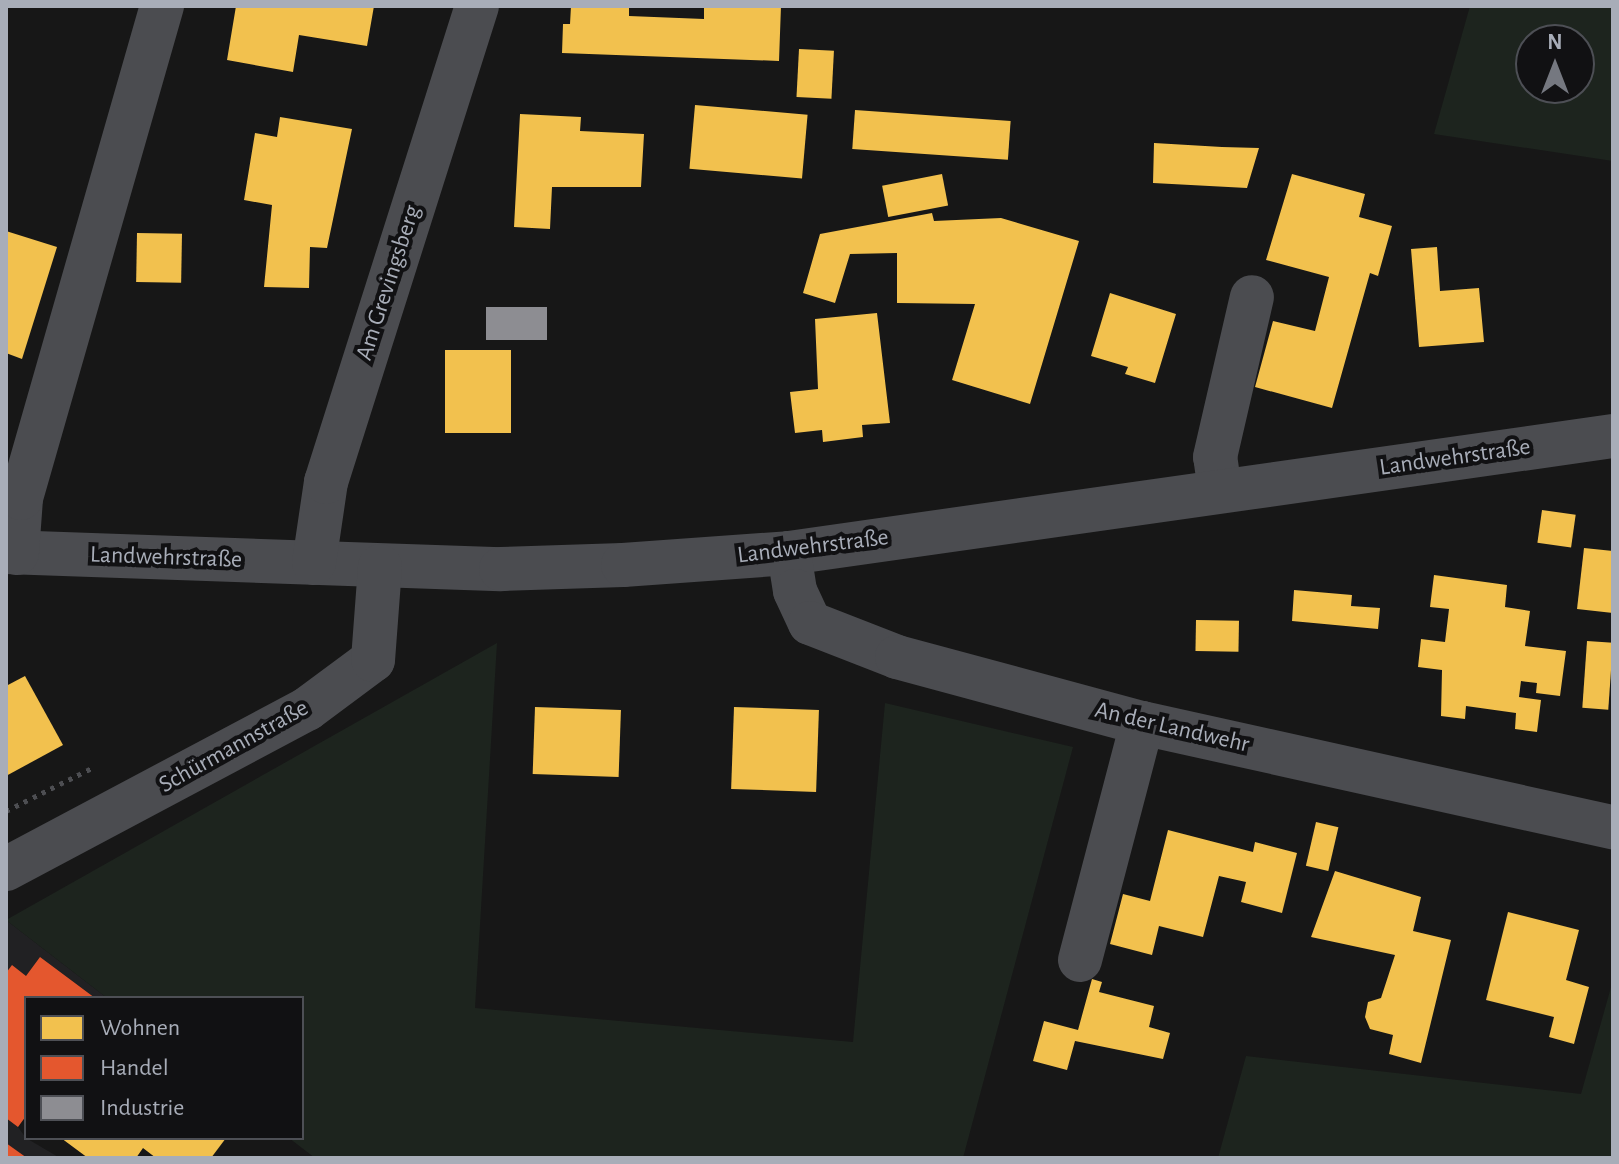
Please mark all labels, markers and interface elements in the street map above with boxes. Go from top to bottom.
north arrow [1515,24,1595,104]
text: N [1547,31,1563,53]
street label: Am Grevingsberg [350,202,428,364]
street label: Landwehrstraße [1378,433,1532,483]
street label: Landwehrstraße [736,523,890,571]
street label: Landwehrstraße [90,541,242,575]
street label: Schürmannstraße [154,694,314,800]
street label: An der Landwehr [1092,696,1252,760]
legend [24,996,304,1140]
text: Wohnen [100,1016,180,1040]
text: Handel [100,1056,169,1080]
text: Industrie [100,1096,184,1120]

